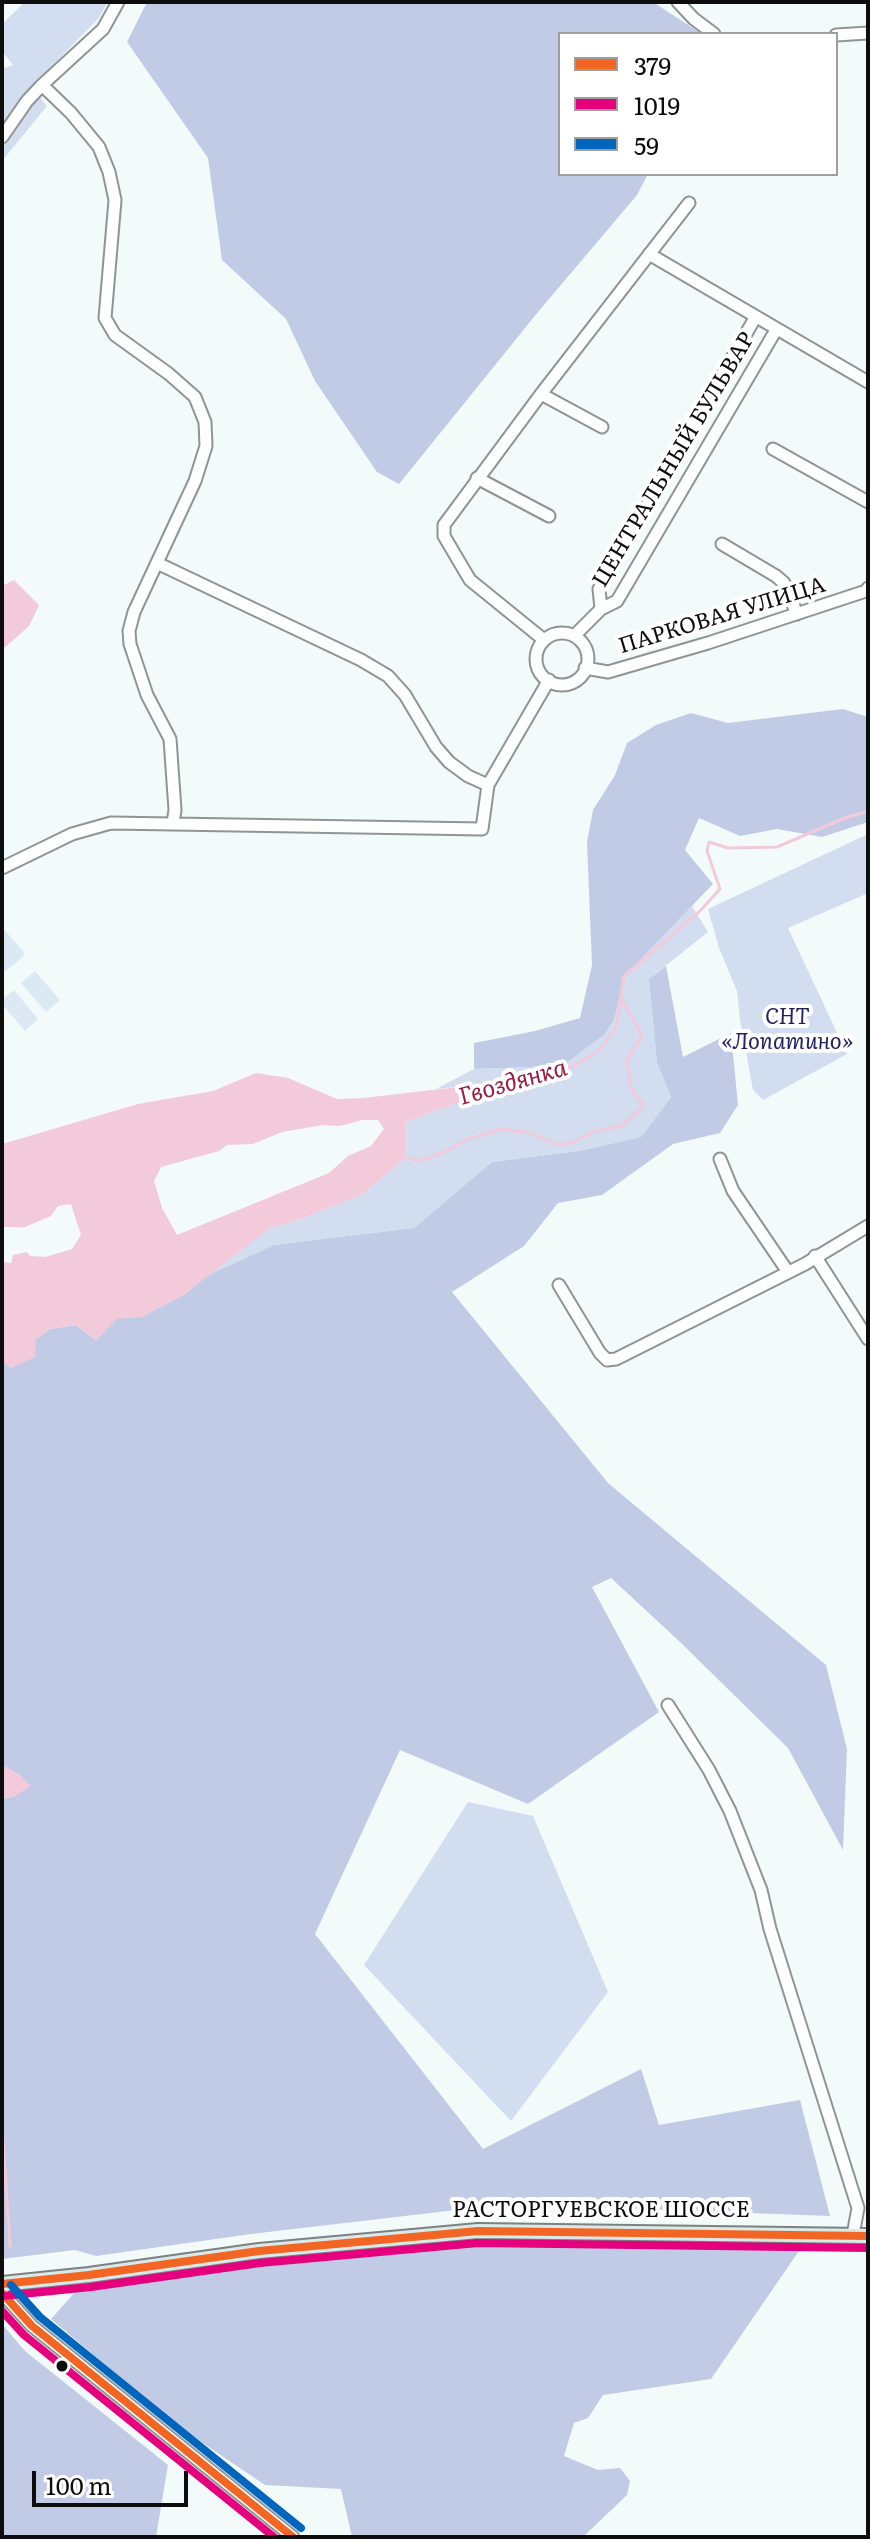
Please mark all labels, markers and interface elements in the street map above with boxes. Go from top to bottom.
legend [558,32,838,176]
text: 379 [634,47,671,82]
text: 1019 [634,87,680,122]
text: 59 [634,127,659,162]
street label: ЦЕНТРАЛЬНЫЙ БУЛЬВАР [587,328,761,592]
street label: ПАРКОВАЯ УЛИЦА [615,572,829,660]
park label: СНТ «Лопатино» [721,1005,853,1056]
water label: Гвоздянка [455,1054,571,1112]
street label: РАСТОРГУЕВСКОЕ ШОССЕ [452,2198,750,2224]
unlabelled marker [54,2358,70,2374]
scale bar [36,2455,192,2505]
text: 100 m [46,2467,112,2502]

